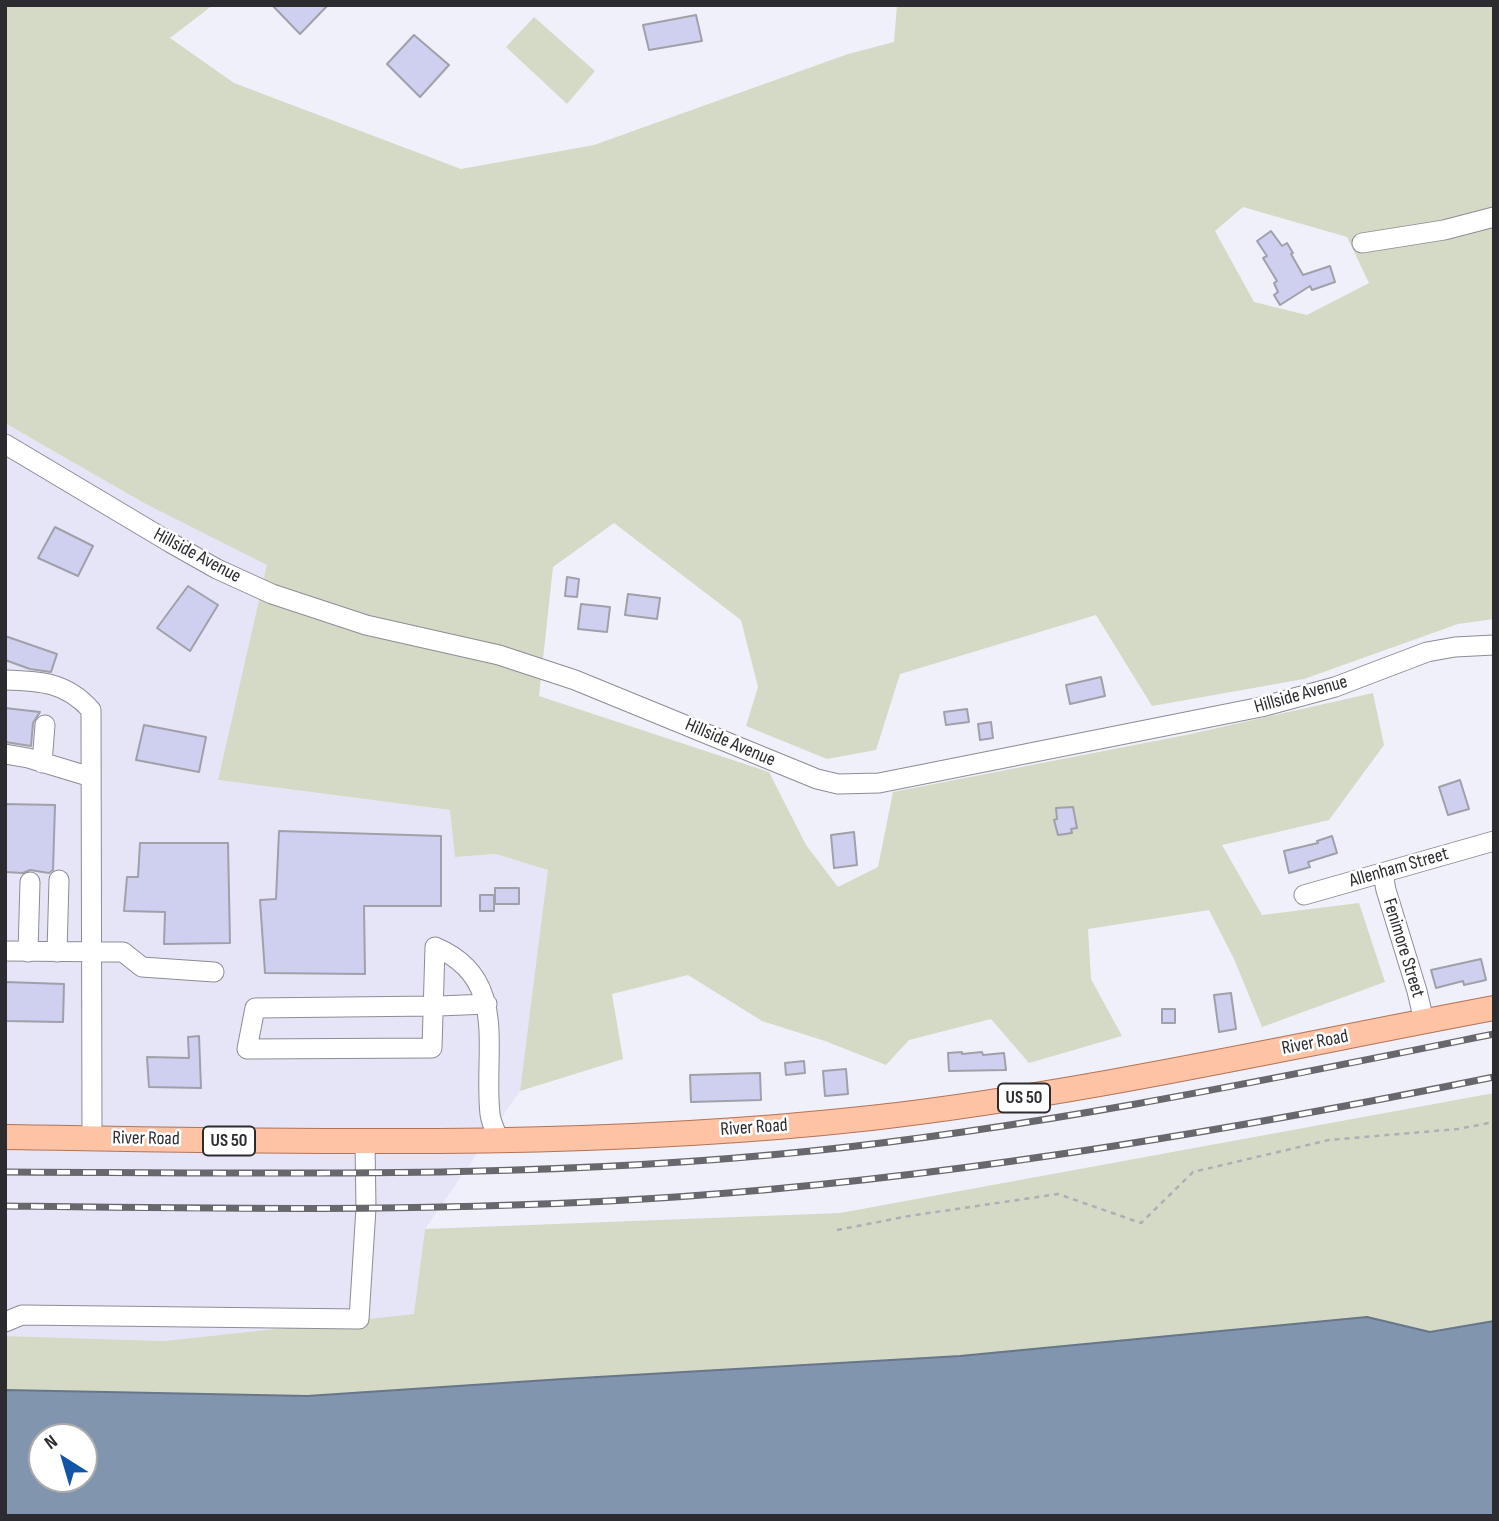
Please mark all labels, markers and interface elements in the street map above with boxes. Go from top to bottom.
street label: Hillside Avenue [149,523,245,589]
street label: Hillside Avenue [1252,671,1350,719]
street label: Hillside Avenue [682,714,778,772]
street label: Allenham Street [1347,843,1451,893]
street label: Fenimore Street [1377,896,1429,1000]
street label: River Road [1280,1025,1350,1061]
road number: US 50 [998,1084,1050,1112]
street label: River Road [720,1114,788,1142]
road number: US 50 [203,1126,255,1156]
street label: River Road [112,1127,180,1151]
north arrow [28,1423,98,1493]
text: N [40,1430,62,1455]

